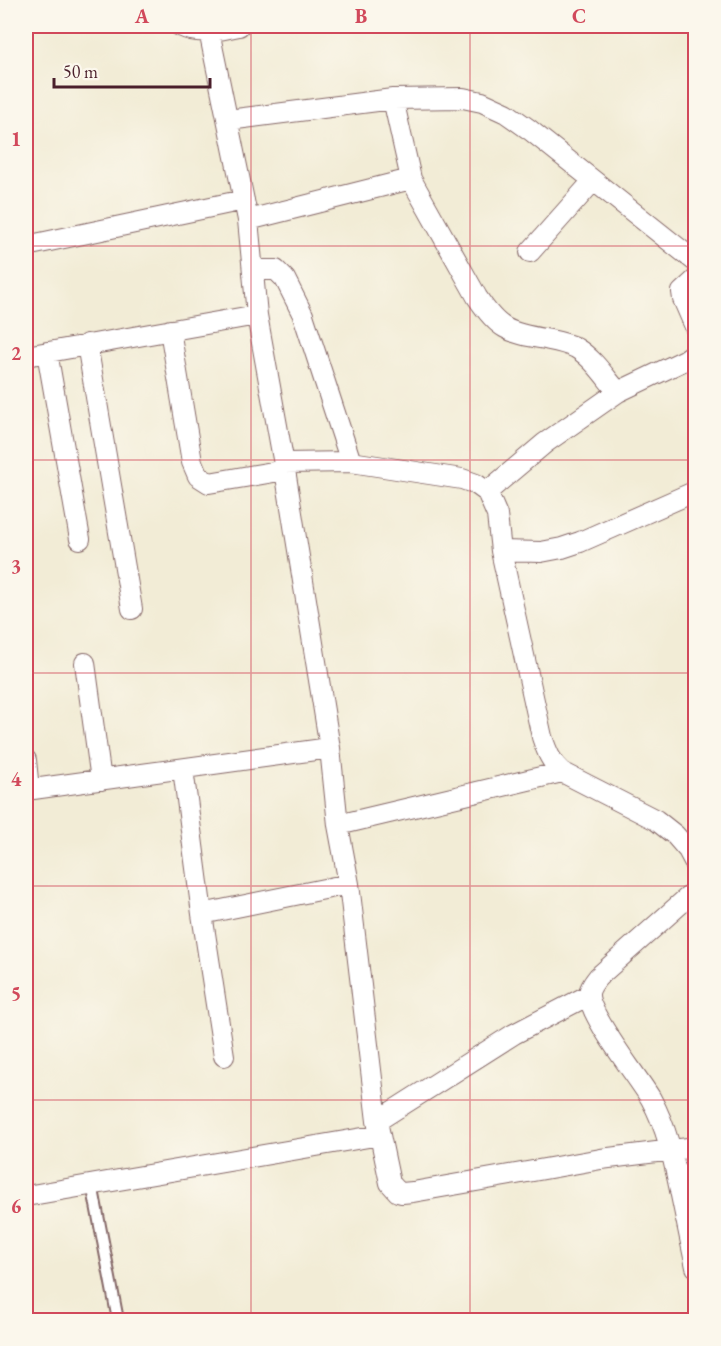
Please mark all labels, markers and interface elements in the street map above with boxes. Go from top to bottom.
text: A [134,3,150,29]
text: B [355,3,367,29]
text: C [572,3,586,29]
scale bar [54,51,210,89]
text: 50 m [63,60,98,83]
text: 1 [11,126,21,152]
text: 2 [11,340,22,366]
text: 3 [11,553,21,579]
text: 4 [11,766,22,792]
text: 5 [11,980,21,1006]
text: 6 [11,1193,22,1219]

